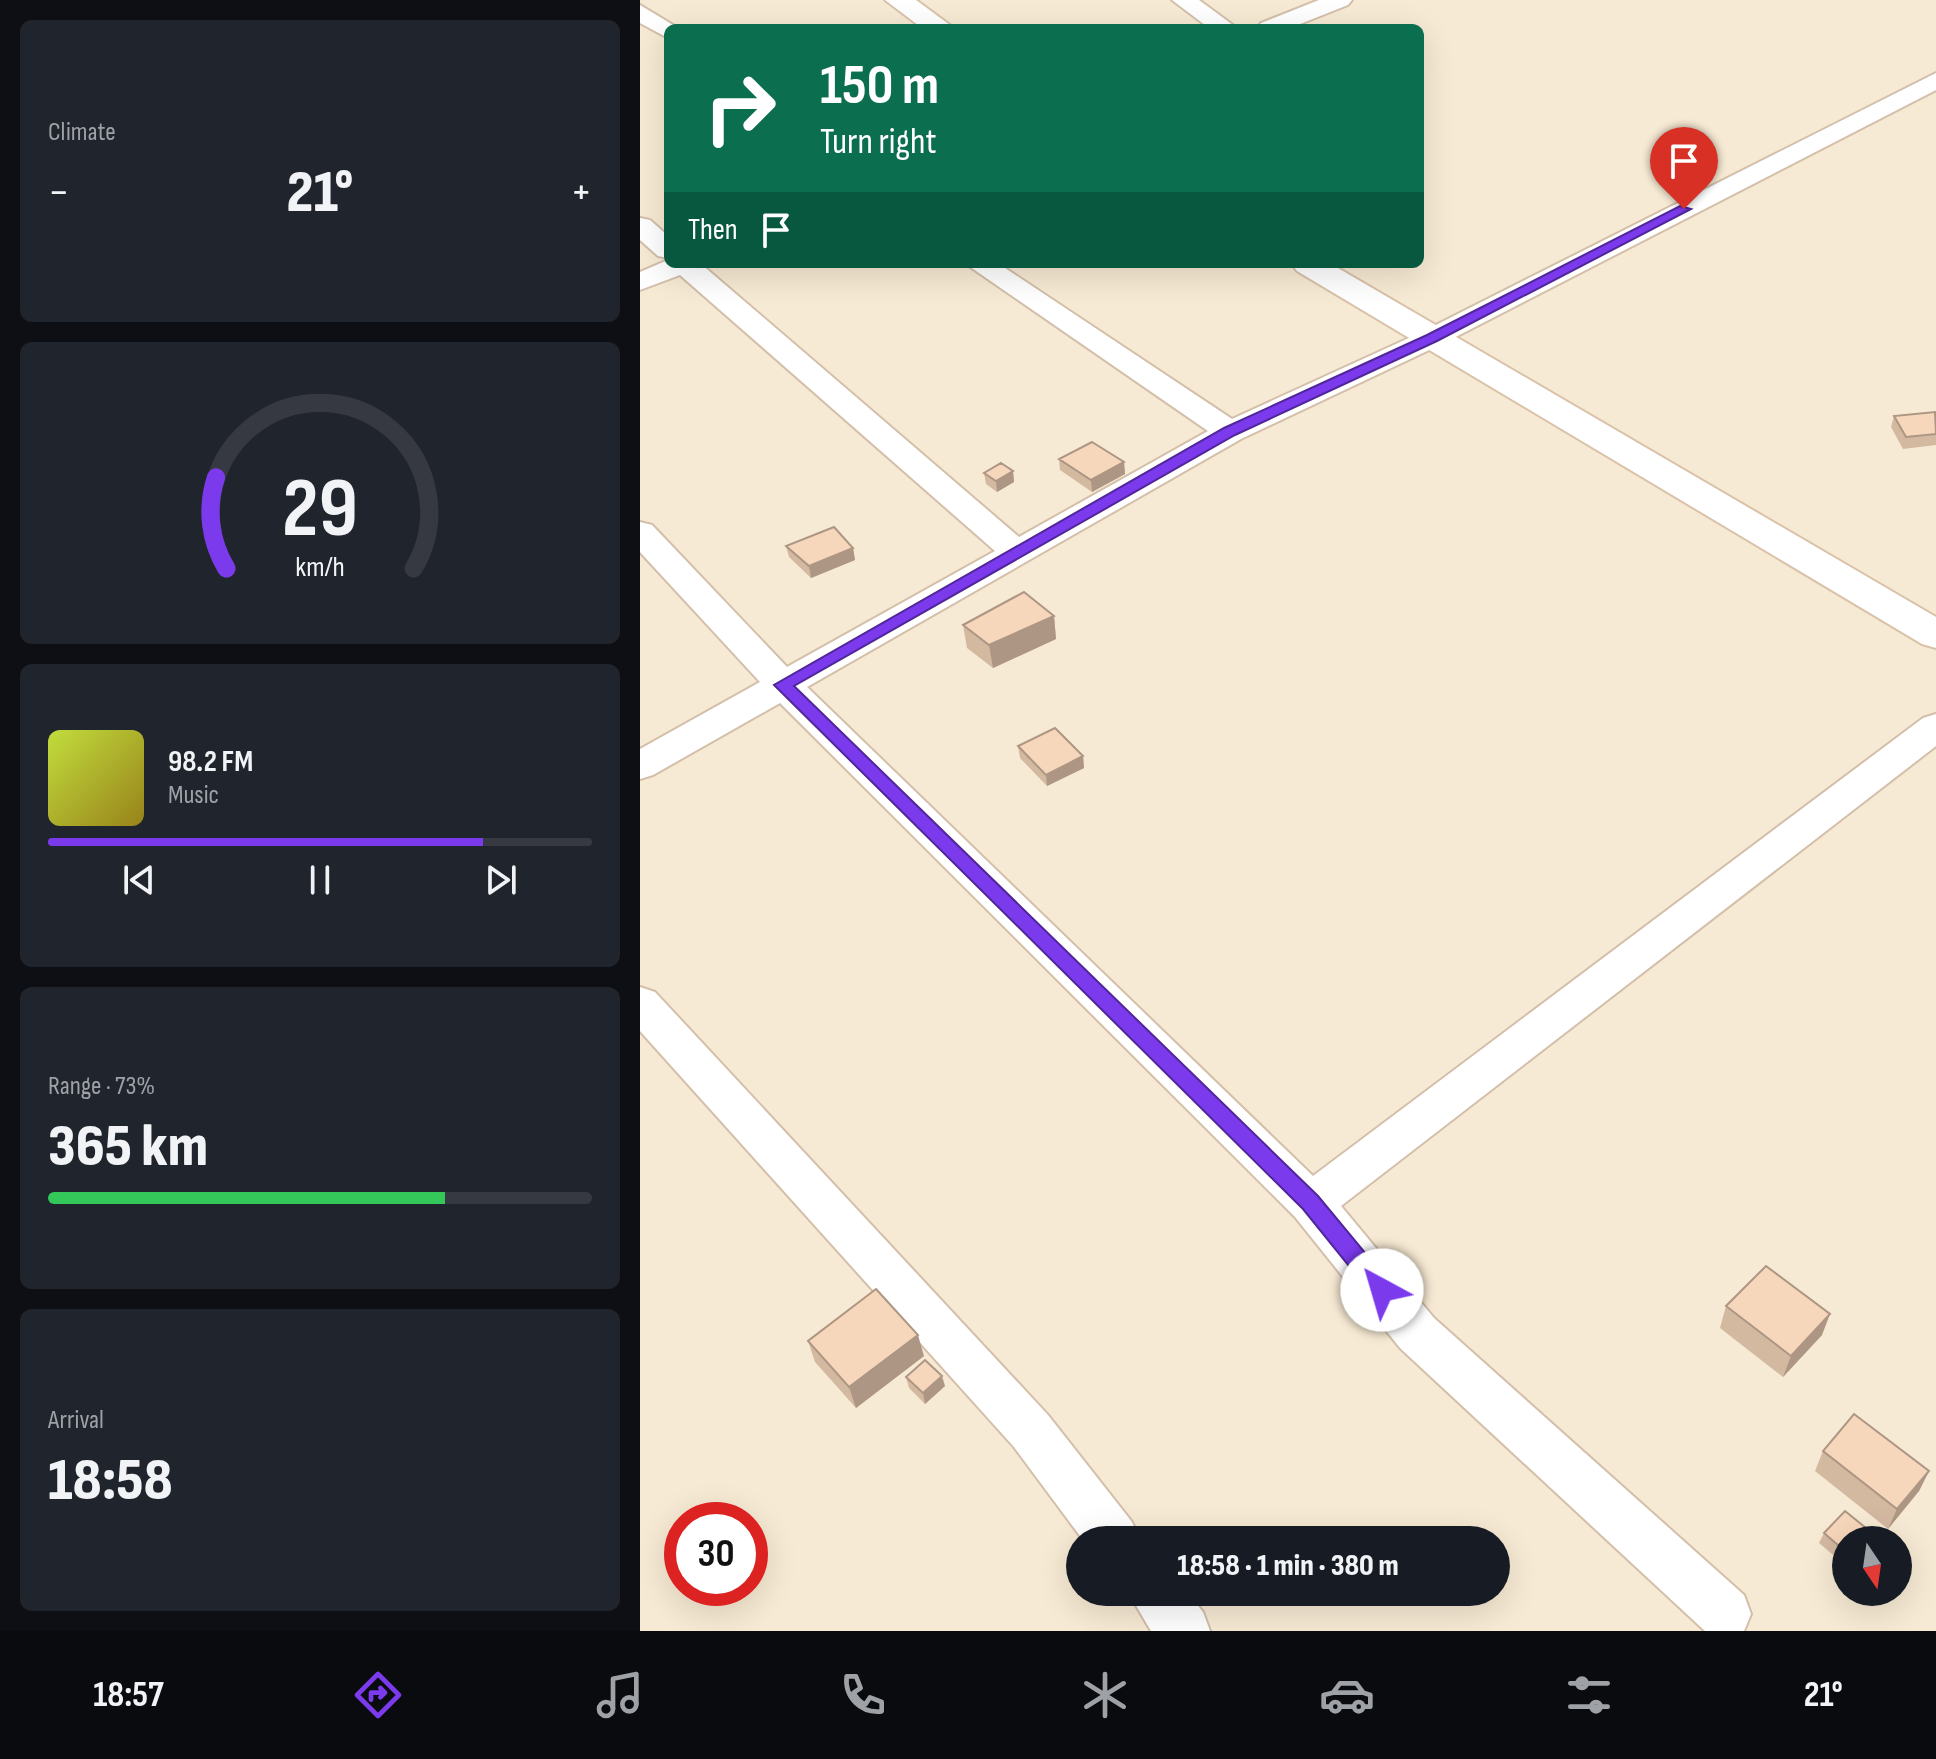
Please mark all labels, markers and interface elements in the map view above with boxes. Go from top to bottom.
text: 150 m [820,53,939,120]
icon: right [688,56,792,160]
text: Climate [48,117,116,148]
text: Turn right [820,121,937,164]
pin [1650,127,1718,209]
icon: arrive [1662,139,1706,183]
text: 21° [287,157,353,229]
text: − [48,166,70,219]
text: + [570,166,592,219]
icon: arrive [754,208,798,252]
text: Then [688,212,738,248]
text: 29 [282,460,358,560]
text: km/h [295,550,345,585]
text: 98.2 FM [168,744,253,780]
text: Music [168,780,219,811]
icon: previous [117,858,161,902]
icon: pause [298,858,342,902]
icon: next [479,858,523,902]
text: Range · 73% [48,1071,155,1102]
text: 365 km [48,1111,208,1183]
position arrow [1340,1248,1424,1332]
text: Arrival [48,1405,104,1436]
text: 18:58 [48,1445,173,1517]
speed limit sign: 30 [664,1502,768,1606]
north arrow [1832,1526,1912,1606]
map controls [1832,1526,1912,1606]
text: 18:58 · 1 min · 380 m [1177,1548,1399,1584]
icon: directions [350,1667,406,1723]
icon: music [592,1667,648,1723]
icon: phone [835,1667,891,1723]
icon: climate [1077,1667,1133,1723]
icon: car [1319,1667,1375,1723]
icon: filters [1561,1667,1617,1723]
text: 18:57 [93,1674,164,1717]
text: 21° [1804,1674,1843,1717]

